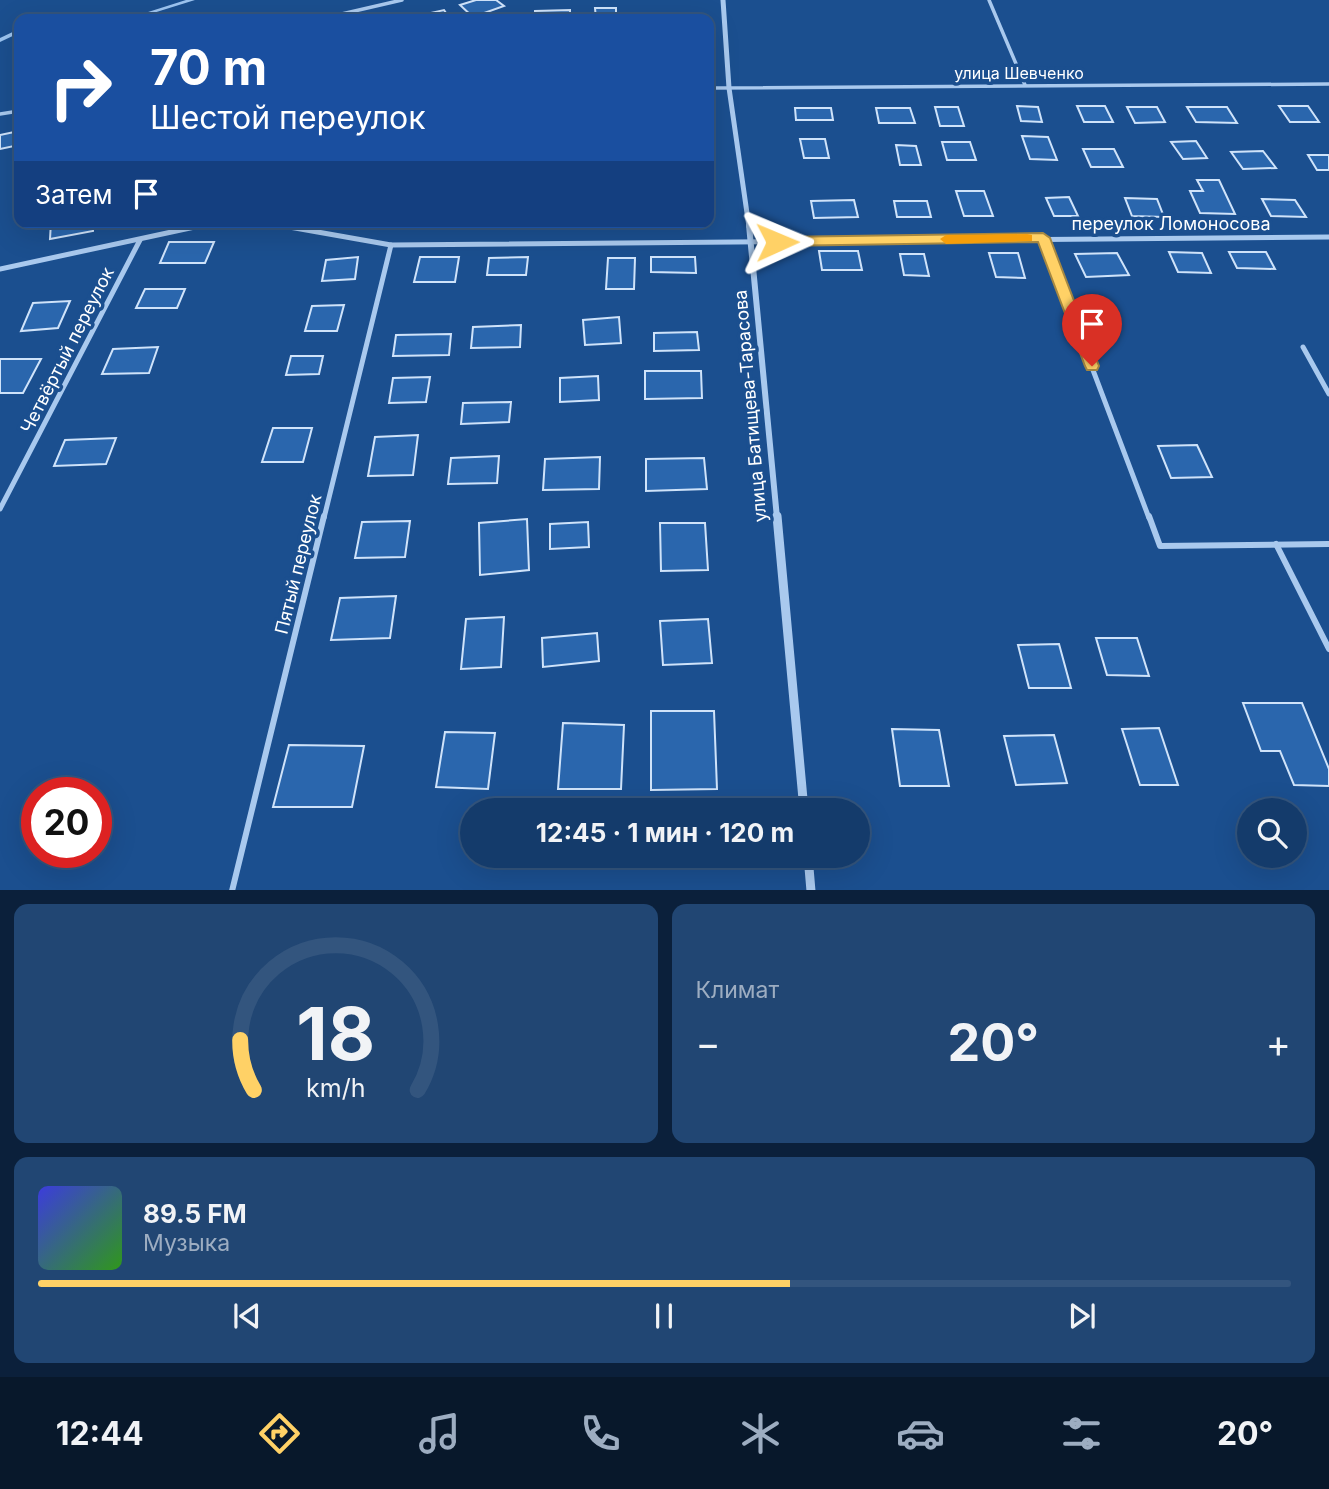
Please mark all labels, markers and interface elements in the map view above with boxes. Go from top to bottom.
text: 70 m [150,38,267,97]
icon: right [35,42,126,133]
street label: улица Шевченко [954,63,1084,83]
text: Шестой переулок [150,98,426,137]
icon: arrive [127,175,165,213]
text: Затем [35,179,113,210]
position arrow [740,205,814,279]
street label: переулок Ломоносова [1071,213,1271,234]
street label: Четвёртый переулок [16,263,118,437]
street label: улица Батищева-Тарасова [729,289,771,523]
pin [1062,294,1122,366]
icon: arrive [1073,305,1111,343]
street label: Пятый переулок [270,492,326,636]
speed limit sign: 20 [21,777,112,868]
map controls [1237,798,1307,868]
button: search [1237,798,1307,868]
text: 12:45 · 1 мин · 120 m [536,817,794,848]
text: Климат [696,976,779,1004]
text: 18 [296,989,375,1078]
text: 20° [947,1011,1039,1074]
text: − [696,1020,721,1066]
text: + [1266,1020,1291,1066]
text: km/h [306,1072,365,1102]
text: 89.5 FM [143,1198,247,1229]
text: Музыка [143,1229,230,1257]
icon: previous [228,1297,266,1335]
icon: pause [645,1297,683,1335]
icon: next [1063,1297,1101,1335]
icon: directions [255,1409,304,1458]
icon: music [415,1409,464,1458]
icon: phone [576,1409,625,1458]
icon: climate [736,1409,785,1458]
icon: car [896,1409,945,1458]
icon: filters [1057,1409,1106,1458]
text: 12:44 [56,1414,144,1453]
text: 20° [1217,1414,1273,1453]

